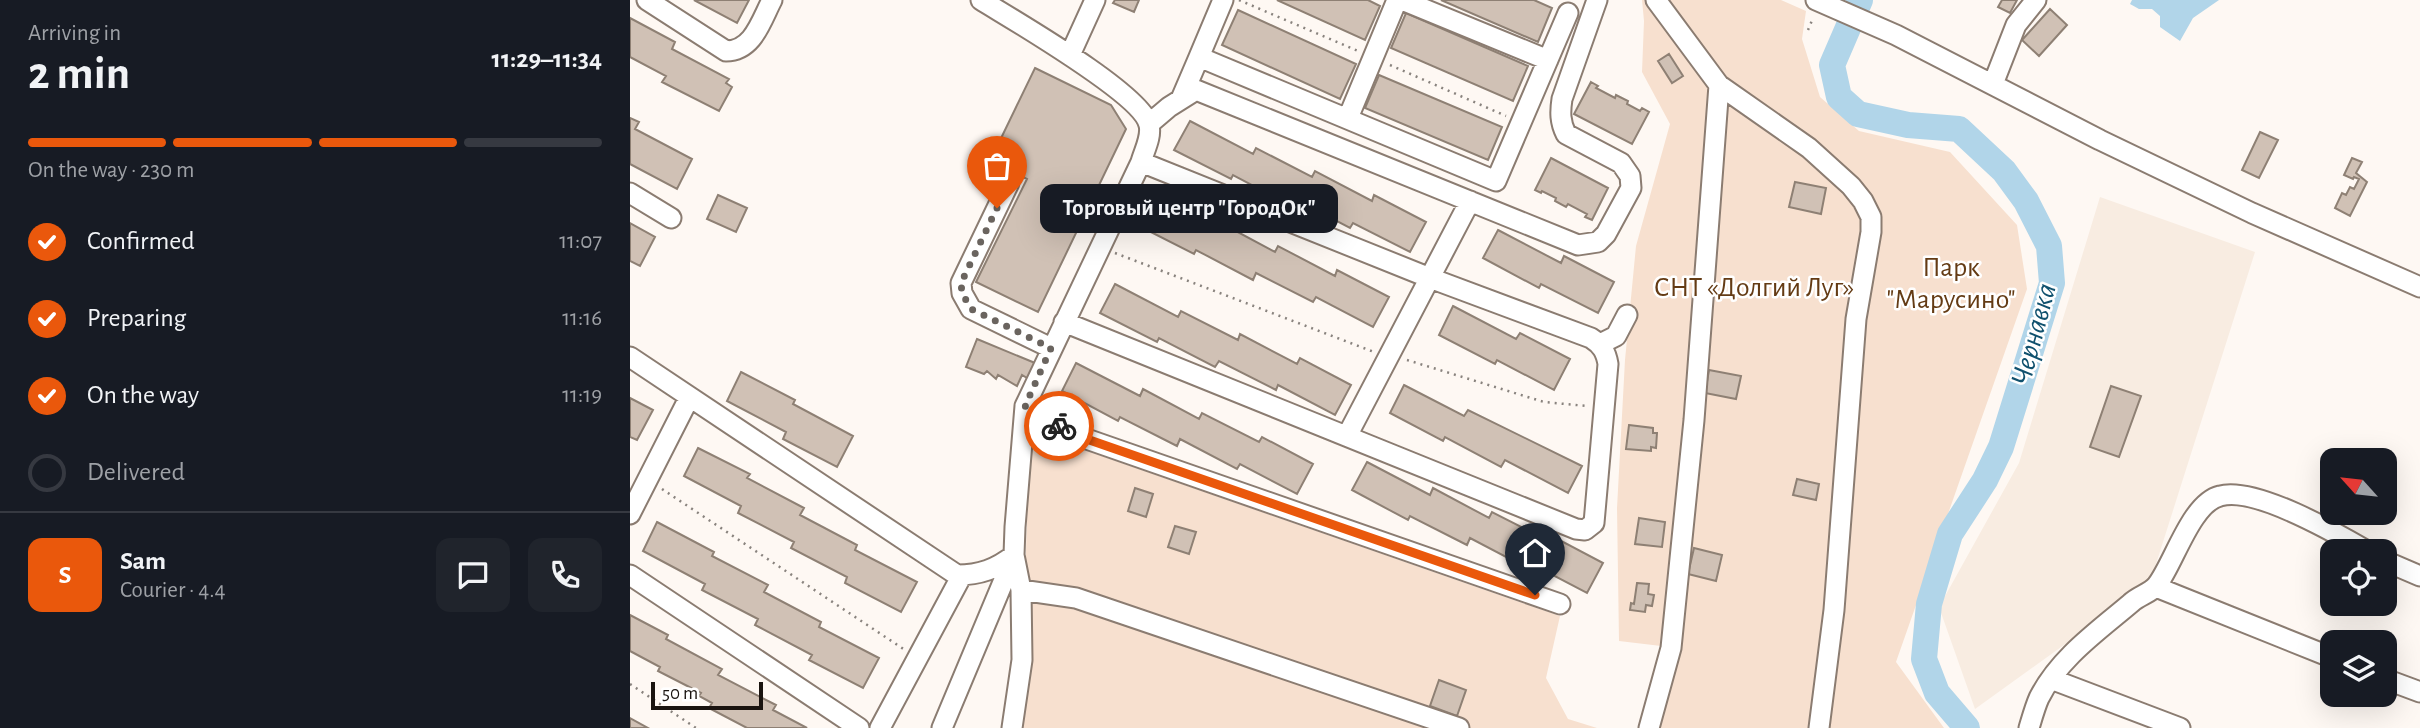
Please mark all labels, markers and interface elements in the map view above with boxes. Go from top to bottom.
text: Arriving in [28,22,121,45]
text: 11:29–11:34 [492,46,602,72]
text: 2 min [28,51,130,97]
pin [967,136,1027,208]
icon: bag [978,147,1016,185]
text: On the way · 230 m [28,159,194,182]
callout: Торговый центр "ГородОк" [1039,184,1336,232]
text: Торговый центр "ГородОк" [1062,197,1316,220]
icon: check [28,223,66,261]
text: Confirmed [87,228,195,254]
text: 11:07 [559,230,602,253]
park label: Парк "Марусино" [1886,254,2016,314]
park label: СНТ «Долгий Луг» [1654,274,1854,302]
water label: Чернавка [2006,280,2062,389]
icon: check [28,300,66,338]
text: Preparing [87,305,186,331]
text: 11:16 [562,307,602,330]
icon: check [28,377,66,415]
text: On the way [87,382,199,408]
text: 11:19 [562,384,602,407]
courier [1024,391,1094,461]
icon: bike [1040,407,1078,445]
north arrow [2320,448,2398,525]
map controls [2320,448,2397,707]
text: Delivered [87,459,185,485]
pin [1505,523,1565,595]
icon: home [1516,534,1554,572]
button: chat [436,538,510,612]
button: phone [528,538,602,612]
button: locate [2320,539,2397,616]
text: Sam [120,548,166,574]
text: S [59,562,71,588]
text: Courier · 4.4 [120,579,226,602]
button: layers [2320,630,2397,707]
scale bar [651,679,763,711]
text: 50 m [662,684,698,703]

